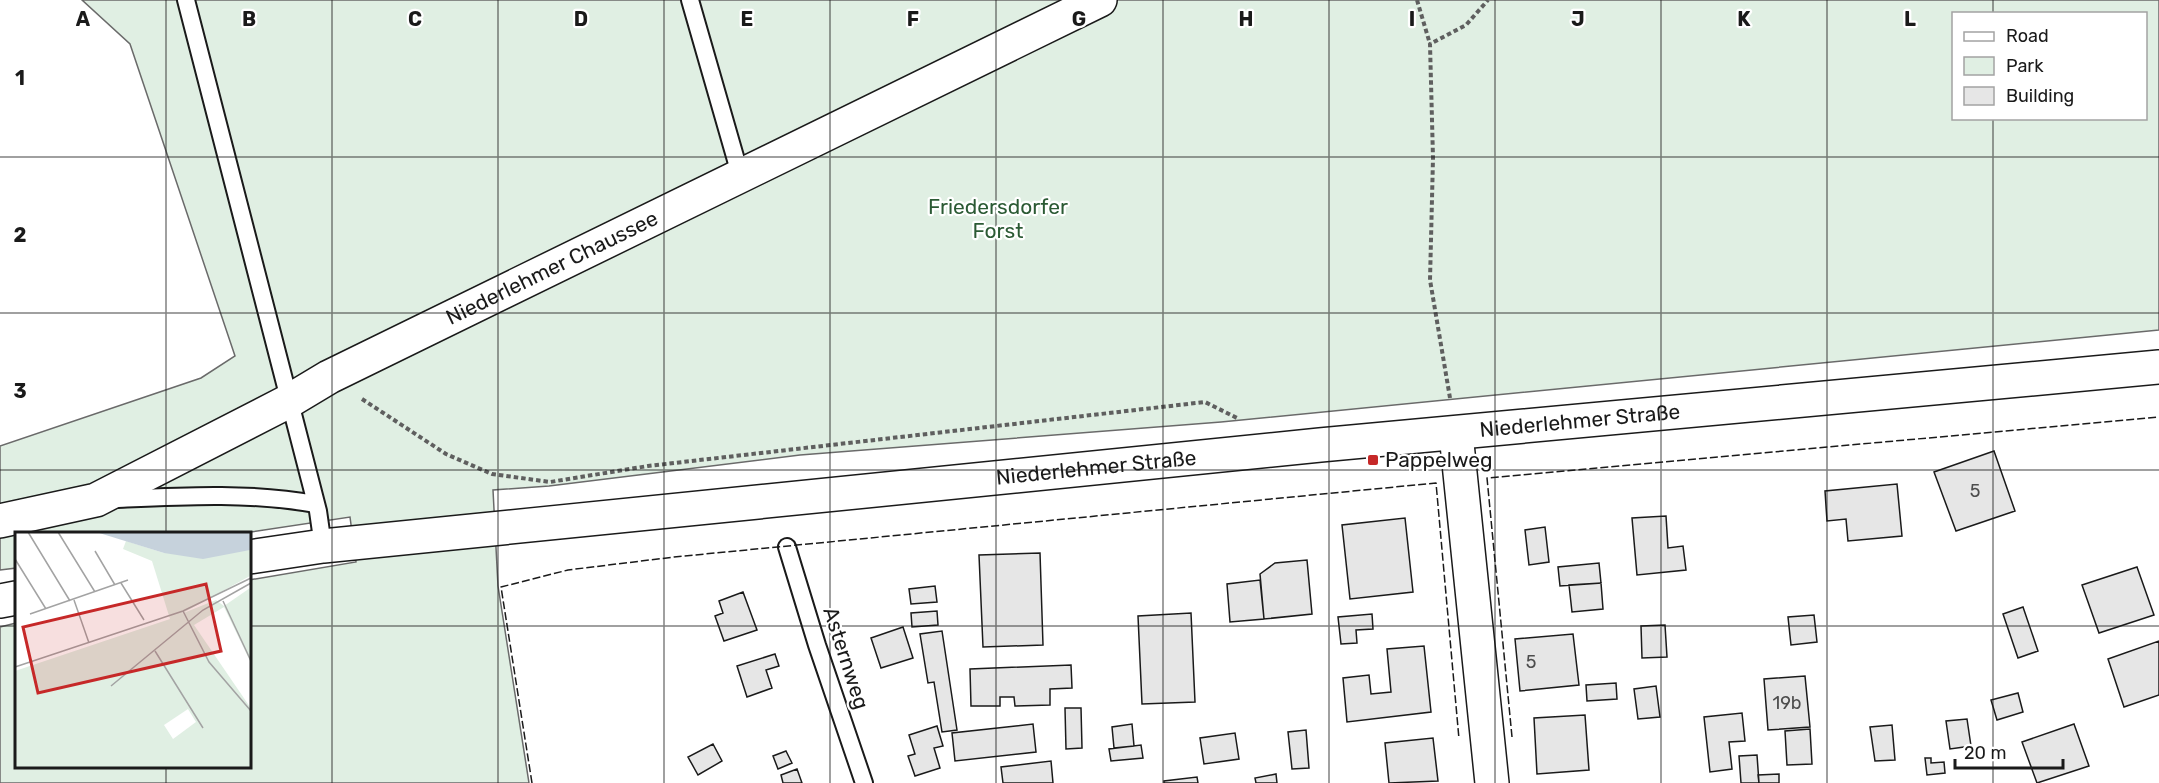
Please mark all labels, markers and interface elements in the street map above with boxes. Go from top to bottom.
text: A [76,7,91,31]
text: B [242,7,256,31]
text: C [408,7,422,31]
text: D [574,7,588,31]
text: E [741,7,753,31]
text: F [907,7,919,31]
text: G [1072,7,1086,31]
text: H [1239,7,1253,31]
text: I [1409,7,1415,31]
text: J [1571,7,1585,31]
text: K [1737,7,1751,31]
text: L [1904,7,1916,31]
legend [1952,12,2147,120]
text: Road [2006,25,2049,47]
text: Park [2006,55,2044,77]
text: 1 [15,66,25,90]
text: Building [2006,85,2074,107]
park label: Friedersdorfer Forst [928,194,1068,243]
street label: Niederlehmer Chaussee [442,205,662,330]
text: 2 [14,223,27,247]
text: 3 [13,379,27,403]
street label: Niederlehmer Straße [1479,399,1681,442]
street label: Niederlehmer Straße [995,445,1198,490]
place label: Pappelweg [1385,447,1493,472]
marker: Pappelweg [1366,453,1380,467]
house number: 5 [1970,480,1980,502]
inset map [15,532,250,768]
street label: Asternweg [818,604,875,712]
house number: 5 [1526,651,1536,673]
house number: 19b [1772,692,1802,714]
scale bar [1955,732,2063,770]
text: 20 m [1964,742,2006,764]

